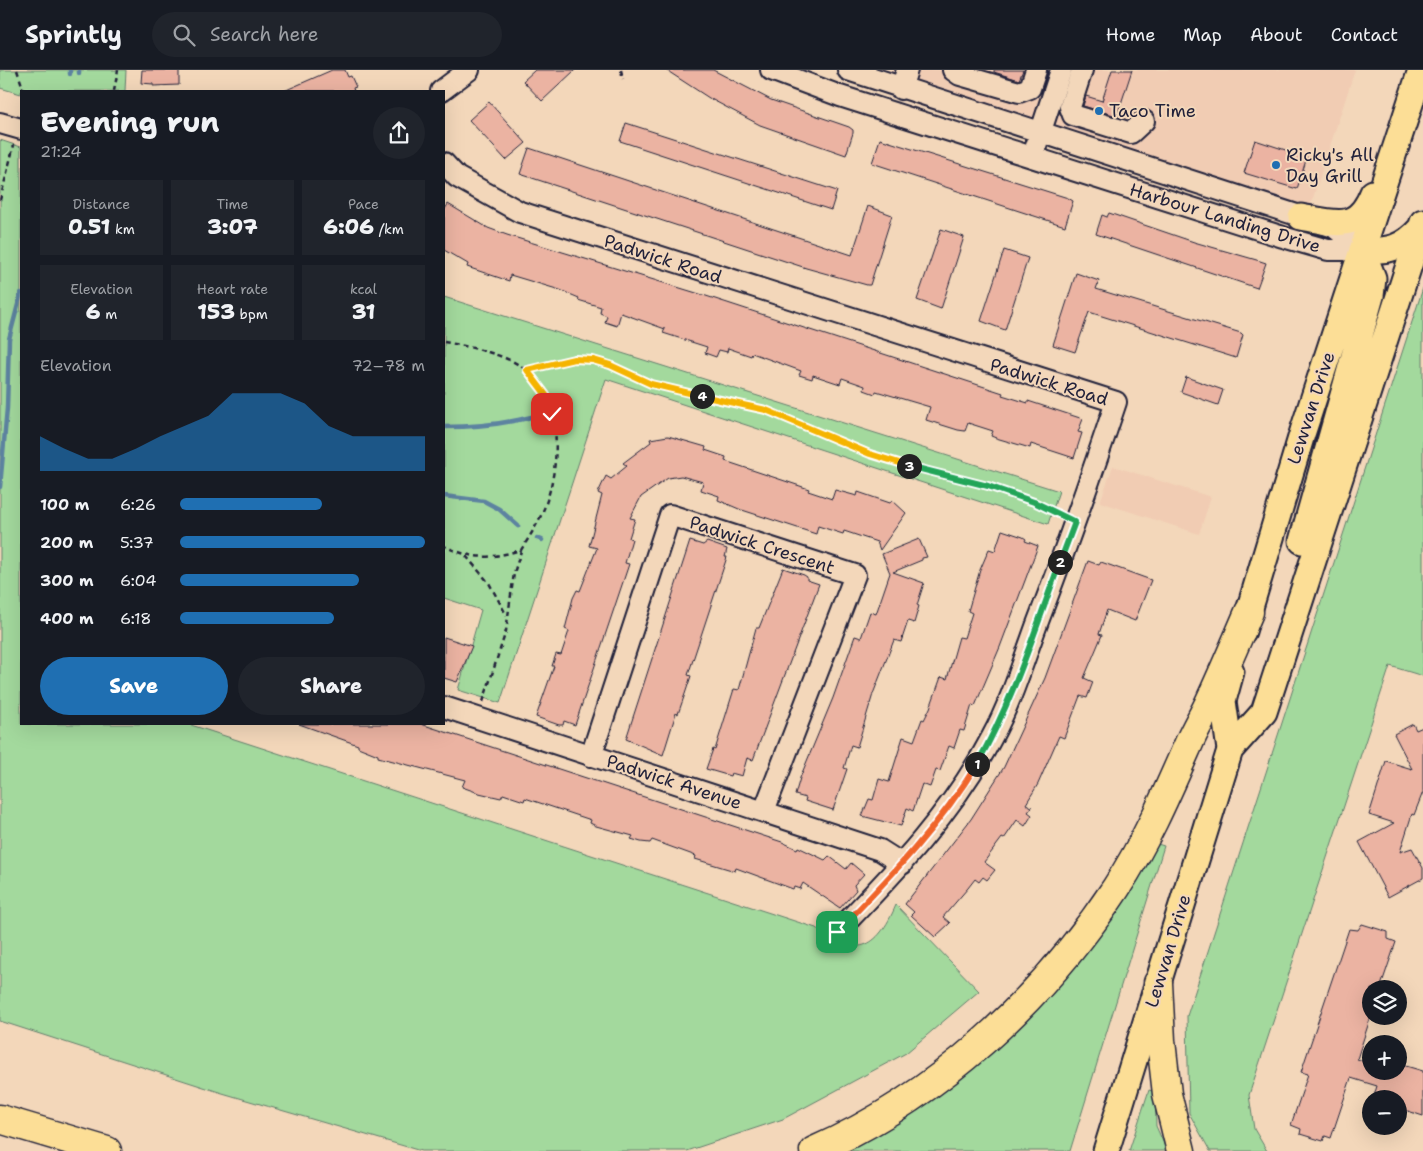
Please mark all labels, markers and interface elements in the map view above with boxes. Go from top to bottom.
search box [152,12,502,57]
text: Sprintly [25,19,122,51]
icon: search [170,21,198,49]
text: Search here [210,22,319,47]
text: Home [1106,23,1155,47]
text: Map [1183,23,1222,47]
text: About [1250,23,1303,47]
text: Contact [1331,23,1398,47]
place label: Taco Time [1109,99,1196,123]
text: Evening run [40,103,219,141]
marker: Taco Time [1093,105,1105,117]
button: share [373,107,425,159]
text: 21:24 [40,141,82,162]
place label: Ricky's All Day Grill [1286,143,1374,188]
marker: Ricky's All Day Grill [1270,159,1282,171]
street label: Harbour Landing Drive [1127,178,1323,258]
text: Distance [73,195,130,213]
text: Time [216,195,249,213]
text: Pace [348,195,379,213]
text: 0.51 [68,213,110,241]
text: 3:07 [207,213,258,241]
text: 6:06 [323,213,374,241]
text: km [110,220,135,238]
text: /km [374,220,404,238]
street label: Padwick Road [601,229,725,289]
text: Elevation [70,280,133,298]
text: Heart rate [197,280,268,298]
text: kcal [350,280,377,298]
text: 6 [86,298,100,326]
text: 153 [197,298,235,326]
text: 31 [352,298,375,326]
text: m [100,305,117,323]
text: bpm [235,305,268,323]
street label: Lewvan Drive [1282,349,1340,467]
street label: Padwick Road [987,353,1111,411]
text: Elevation [40,355,112,376]
text: 72–78 m [352,355,425,376]
pin: 4 [690,384,714,408]
text: 4 [698,387,707,405]
pin [531,393,573,435]
icon: check [538,400,566,428]
pin: 3 [896,454,922,478]
text: 3 [905,457,914,475]
text: 100 m [40,494,89,515]
text: 6:26 [120,494,156,515]
street label: Padwick Crescent [686,510,838,580]
text: 200 m [40,532,93,553]
text: 5:37 [120,532,154,553]
pin: 2 [1048,550,1072,574]
text: 2 [1056,553,1065,571]
text: 300 m [40,570,94,591]
text: 6:04 [120,570,156,591]
text: 400 m [40,608,94,629]
text: 6:18 [120,608,152,629]
button: Save [40,657,228,715]
button: Share [238,657,425,715]
street label: Padwick Avenue [603,749,745,815]
pin: 1 [964,752,990,776]
text: 1 [974,755,981,773]
street label: Lewvan Drive [1139,892,1197,1010]
pin [816,911,858,953]
icon: arrive [823,918,851,946]
map controls [1362,980,1407,1135]
button: layers [1362,980,1407,1025]
button: + [1362,1035,1407,1080]
button: − [1362,1090,1407,1135]

